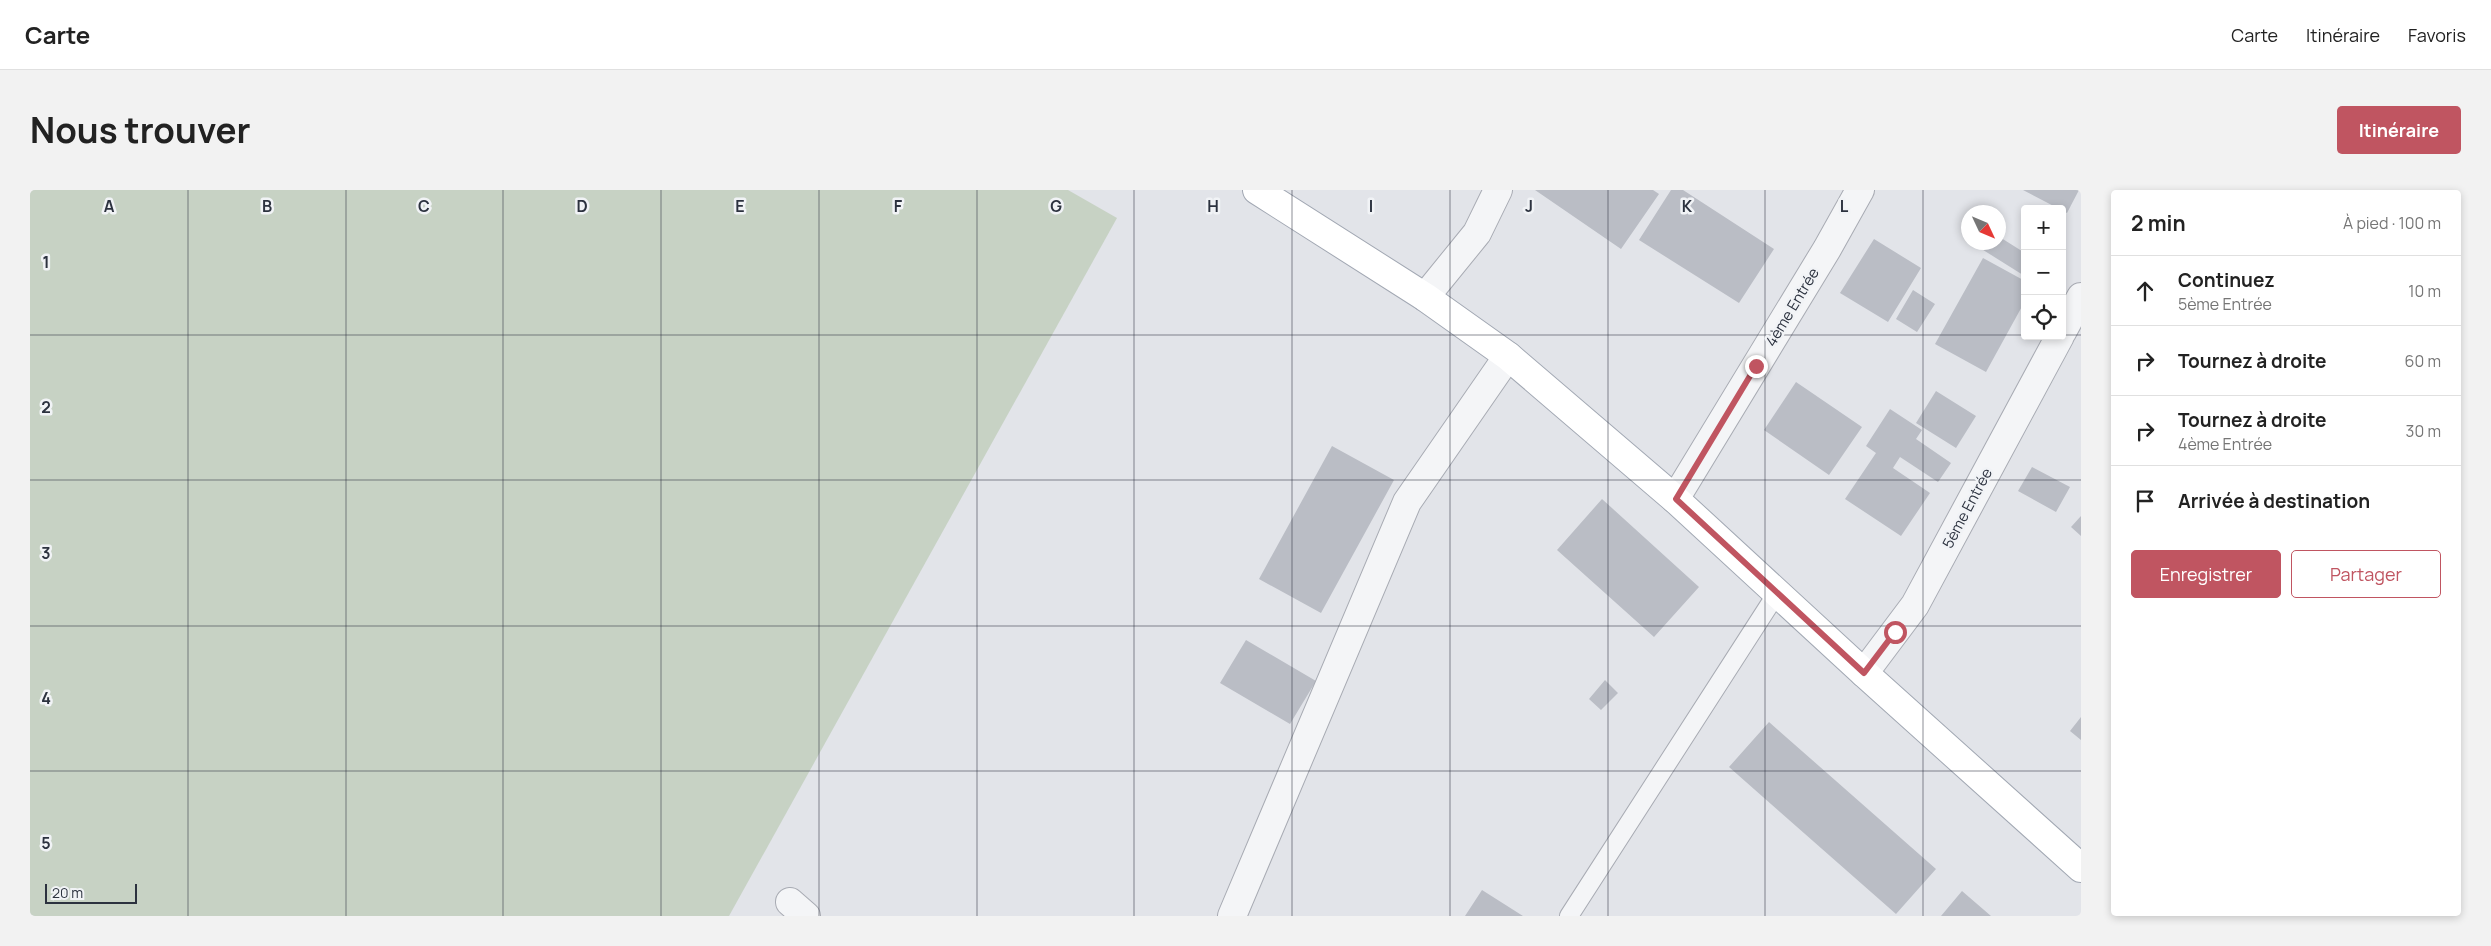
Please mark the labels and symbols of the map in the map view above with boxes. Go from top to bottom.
text: A [104,195,115,217]
text: B [262,195,272,217]
text: C [418,195,430,217]
text: D [576,195,588,217]
text: E [735,195,745,217]
text: F [894,195,903,217]
text: G [1050,195,1062,217]
text: H [1207,195,1219,217]
text: I [1369,195,1373,217]
text: J [1525,195,1533,217]
text: K [1682,195,1693,217]
text: L [1840,195,1849,217]
north arrow [1961,205,2006,250]
text: 1 [42,251,50,273]
street label: 4ème Entrée [1760,264,1824,350]
route end [1745,355,1768,378]
text: 2 [41,396,51,418]
street label: 5ème Entrée [1937,464,1997,552]
text: 3 [41,542,51,564]
route start [1884,621,1907,644]
text: 4 [41,687,51,709]
text: 5 [41,832,51,854]
scale bar [45,881,138,904]

